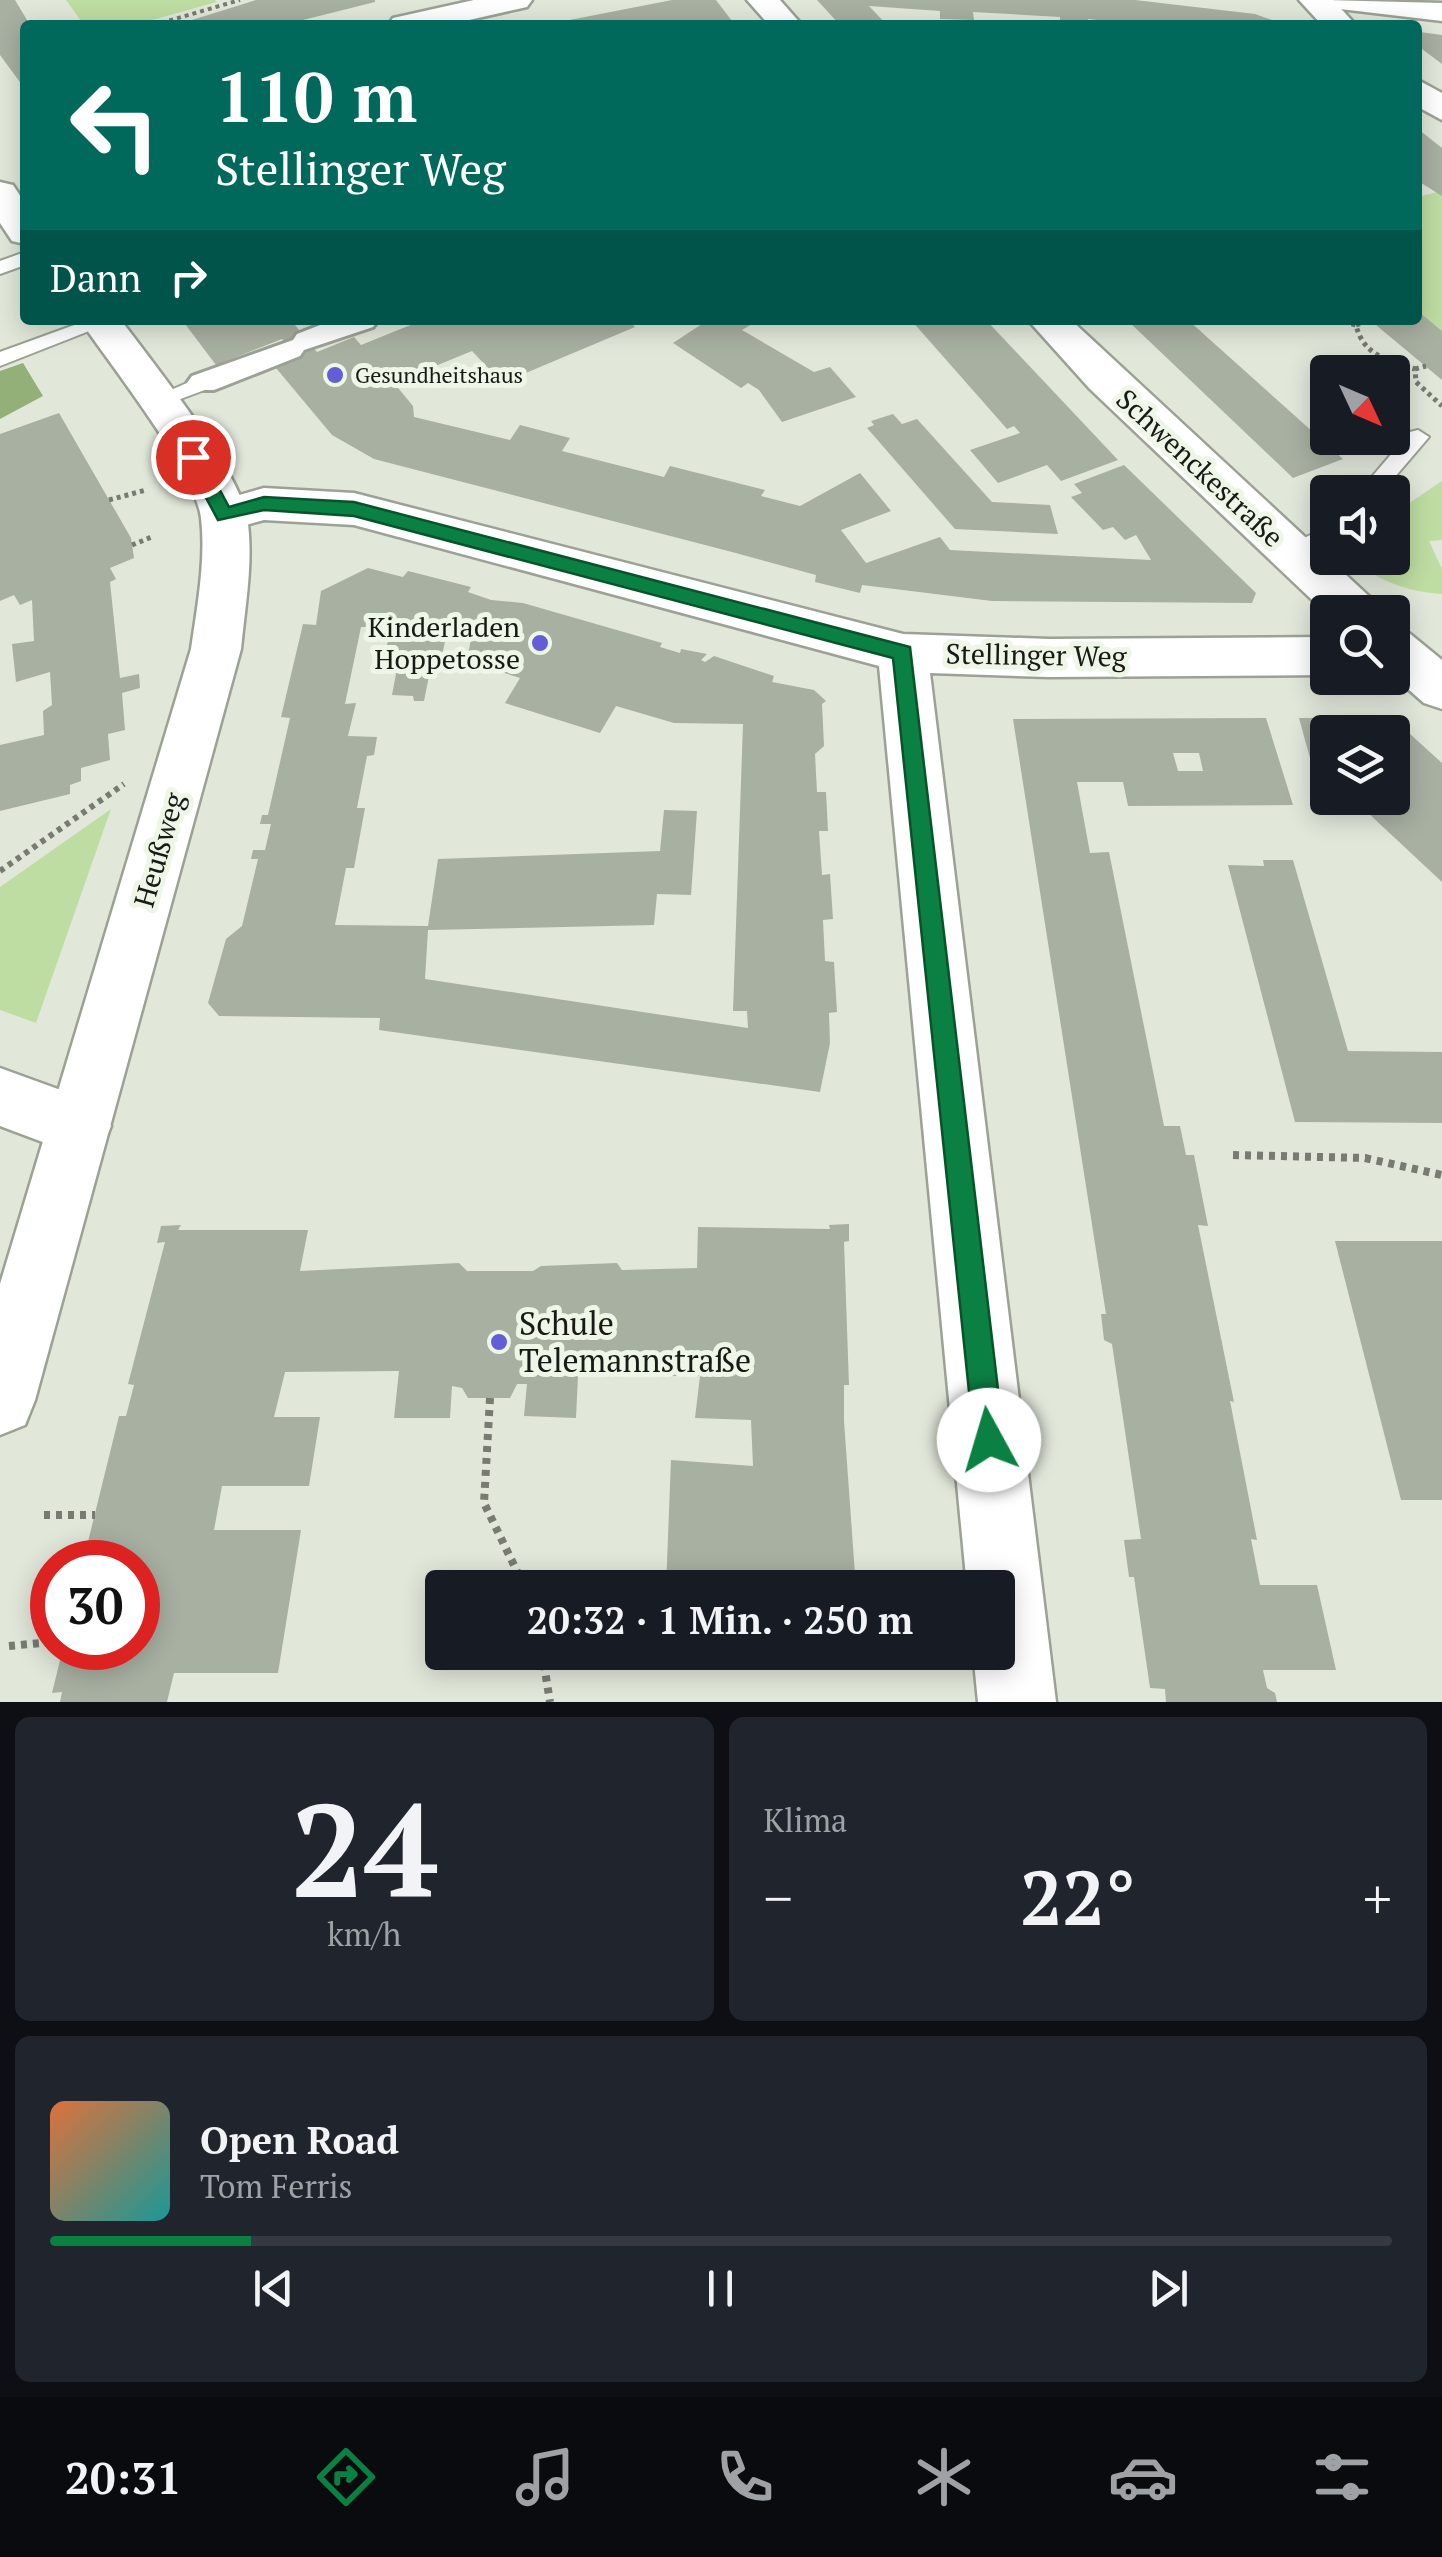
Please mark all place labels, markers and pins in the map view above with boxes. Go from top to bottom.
place label: Gesundheitshaus [355,360,523,389]
marker: Gesundheitshaus [324,364,346,386]
pin [151,415,236,500]
place label: Kinderladen Hoppetosse [368,608,520,677]
marker: Kinderladen Hoppetosse [529,632,551,654]
place label: Schule Telemannstraße [519,1302,751,1381]
marker: Schule Telemannstraße [488,1331,510,1353]

